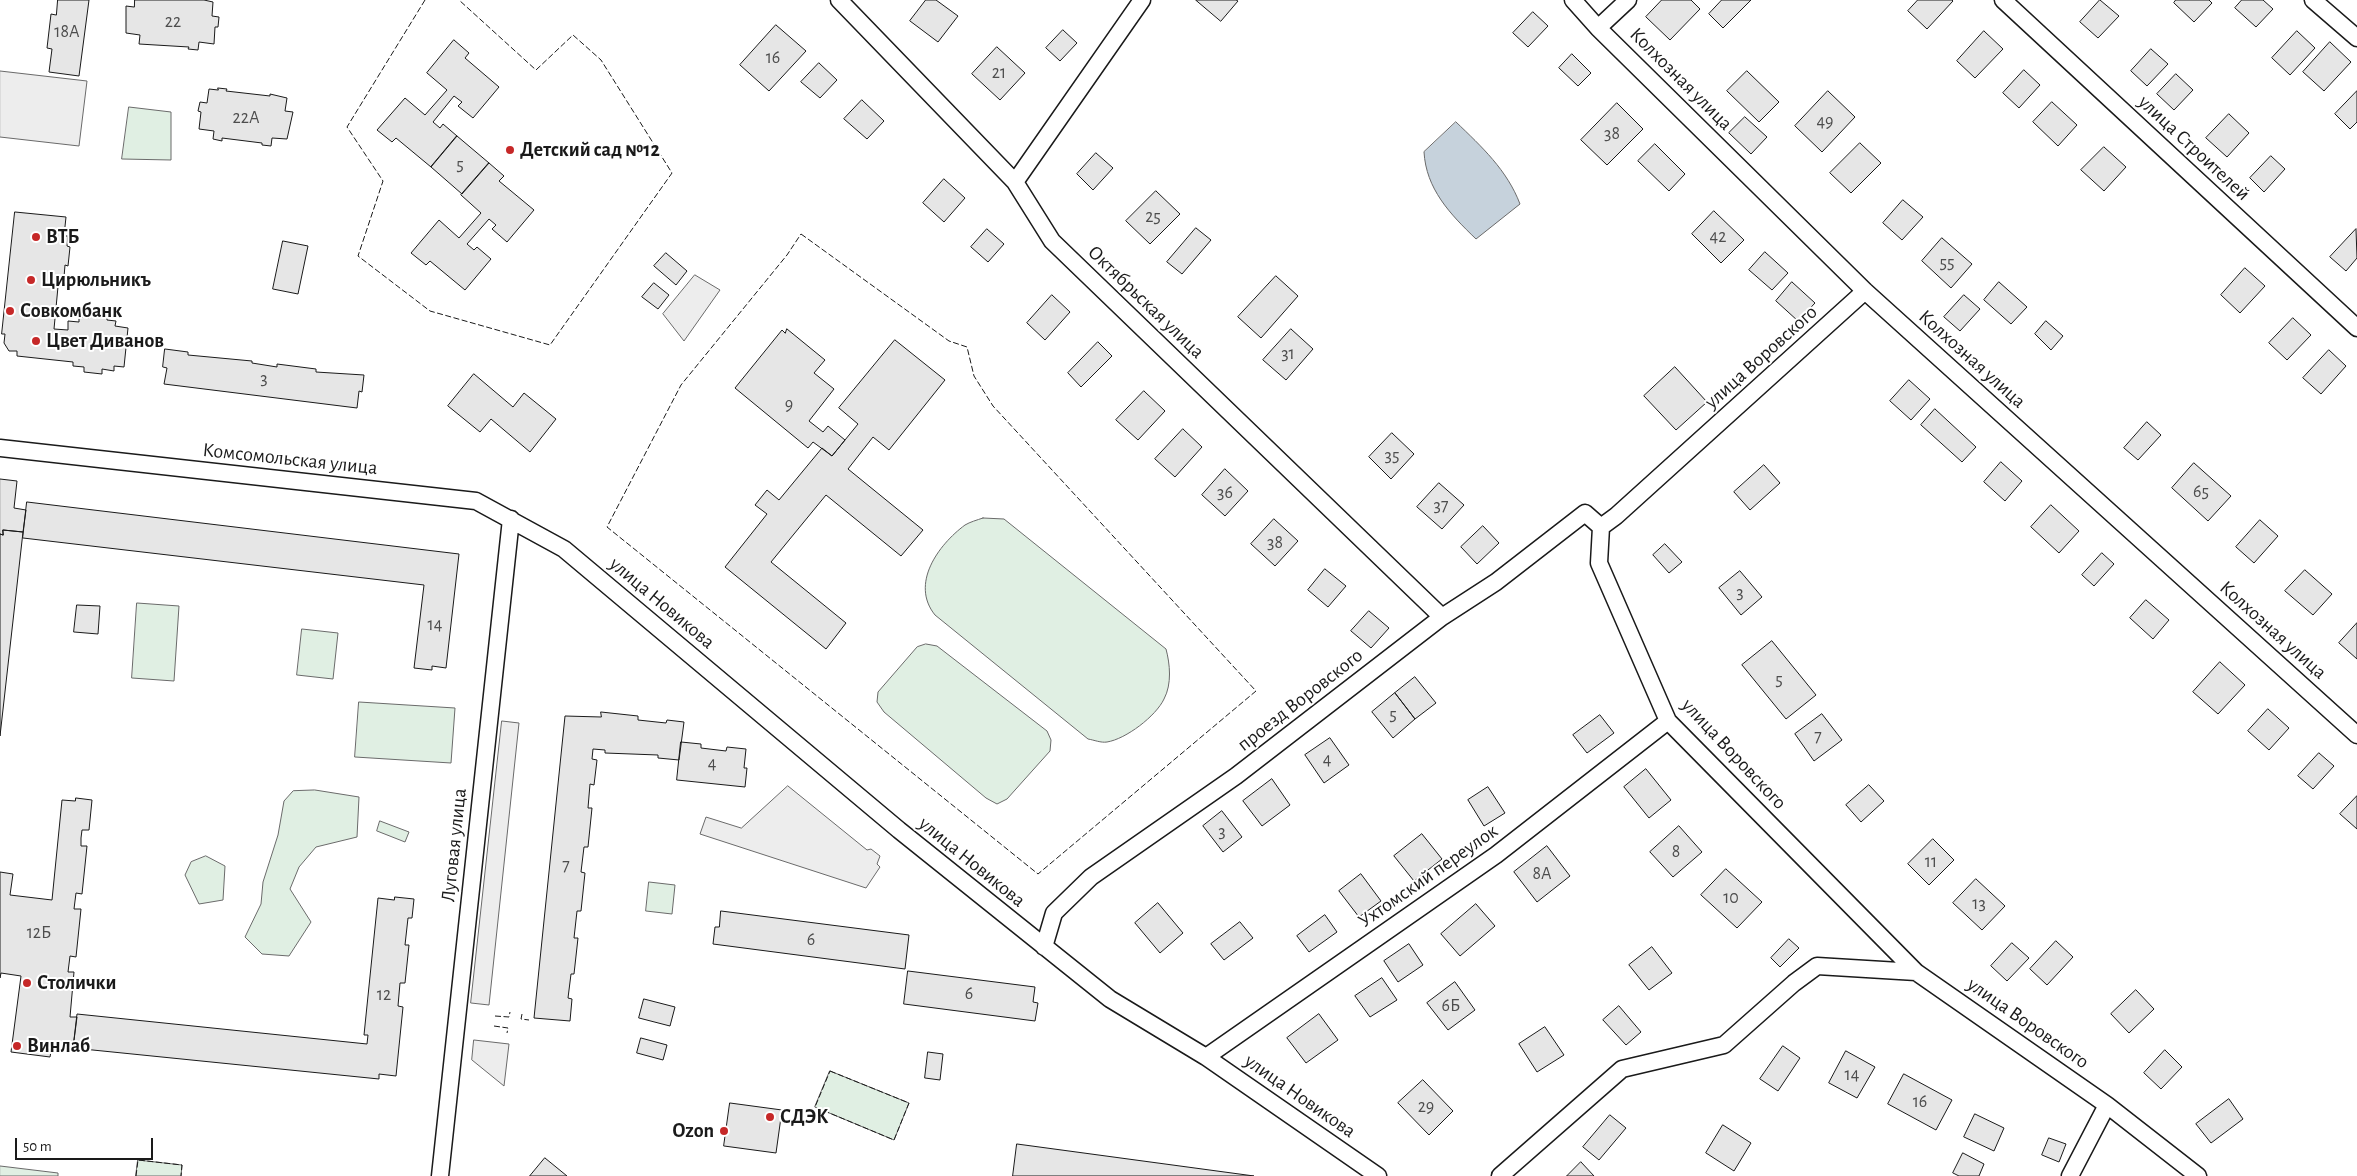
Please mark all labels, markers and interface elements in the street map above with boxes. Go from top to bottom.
house number: 22 [165,11,181,33]
house number: 18А [54,21,80,43]
street label: Колхозная улица [1624,22,1738,136]
house number: 16 [766,47,780,69]
house number: 21 [992,62,1006,84]
street label: улица Строителей [2133,90,2255,206]
house number: 22А [233,107,259,129]
house number: 49 [1816,111,1834,133]
house number: 38 [1604,123,1620,145]
place label: Детский сад №12 [520,138,660,162]
marker: Детский сад №12 [504,144,516,156]
house number: 5 [456,154,464,176]
house number: 25 [1145,206,1161,228]
place label: ВТБ [46,225,80,249]
house number: 42 [1710,226,1726,248]
marker: ВТБ [30,231,42,243]
street label: Октябрьская улица [1083,240,1209,364]
house number: 55 [1939,252,1955,274]
place label: Цирюльникъ [41,268,151,292]
marker: Цирюльникъ [25,274,37,286]
place label: Совкомбанк [20,299,122,323]
street label: улица Воровского [1700,300,1822,414]
marker: Совкомбанк [4,305,16,317]
street label: Колхозная улица [1913,305,2031,413]
place label: Цвет Диванов [46,329,164,353]
marker: Цвет Диванов [30,335,42,347]
house number: 31 [1281,343,1295,365]
house number: 3 [260,368,268,390]
house number: 9 [785,394,793,416]
street label: Комсомольская улица [201,438,379,480]
house number: 35 [1385,445,1399,467]
house number: 65 [2193,481,2209,503]
house number: 36 [1217,482,1233,504]
house number: 37 [1434,495,1448,517]
house number: 38 [1267,532,1283,554]
street label: улица Новикова [604,552,720,654]
street label: Колхозная улица [2214,576,2332,684]
house number: 3 [1736,582,1744,604]
house number: 14 [428,614,442,636]
street label: проезд Воровского [1232,643,1368,757]
house number: 5 [1775,669,1783,691]
street label: улица Воровского [1676,694,1792,814]
house number: 5 [1389,704,1397,726]
house number: 7 [1814,726,1822,748]
house number: 4 [1323,749,1331,771]
house number: 4 [708,753,716,775]
street label: Луговая улица [436,787,472,903]
street label: улица Новикова [914,812,1030,912]
street label: Ухтомский переулок [1354,819,1502,933]
house number: 3 [1218,821,1226,843]
house number: 8 [1672,841,1680,863]
house number: 11 [1925,851,1937,873]
house number: 7 [562,855,570,877]
house number: 8А [1532,863,1552,885]
house number: 10 [1723,887,1739,909]
house number: 13 [1972,893,1986,915]
house number: 12Б [27,922,51,944]
house number: 6 [807,929,815,951]
place label: Столички [37,971,117,995]
street label: улица Воровского [1963,972,2093,1074]
marker: Столички [21,977,33,989]
house number: 6 [965,983,973,1005]
house number: 12 [377,984,391,1006]
house number: 6Б [1442,995,1460,1017]
place label: Винлаб [27,1034,90,1058]
marker: Винлаб [11,1040,23,1052]
street label: улица Новикова [1240,1049,1360,1143]
house number: 14 [1845,1064,1859,1086]
house number: 16 [1913,1091,1927,1113]
house number: 29 [1418,1096,1434,1118]
place label: СДЭК [780,1105,829,1129]
marker: СДЭК [764,1111,776,1123]
place label: Ozon [672,1119,714,1143]
marker: Ozon [718,1125,730,1137]
scale bar [18,1128,155,1160]
text: 50 m [23,1139,52,1154]

